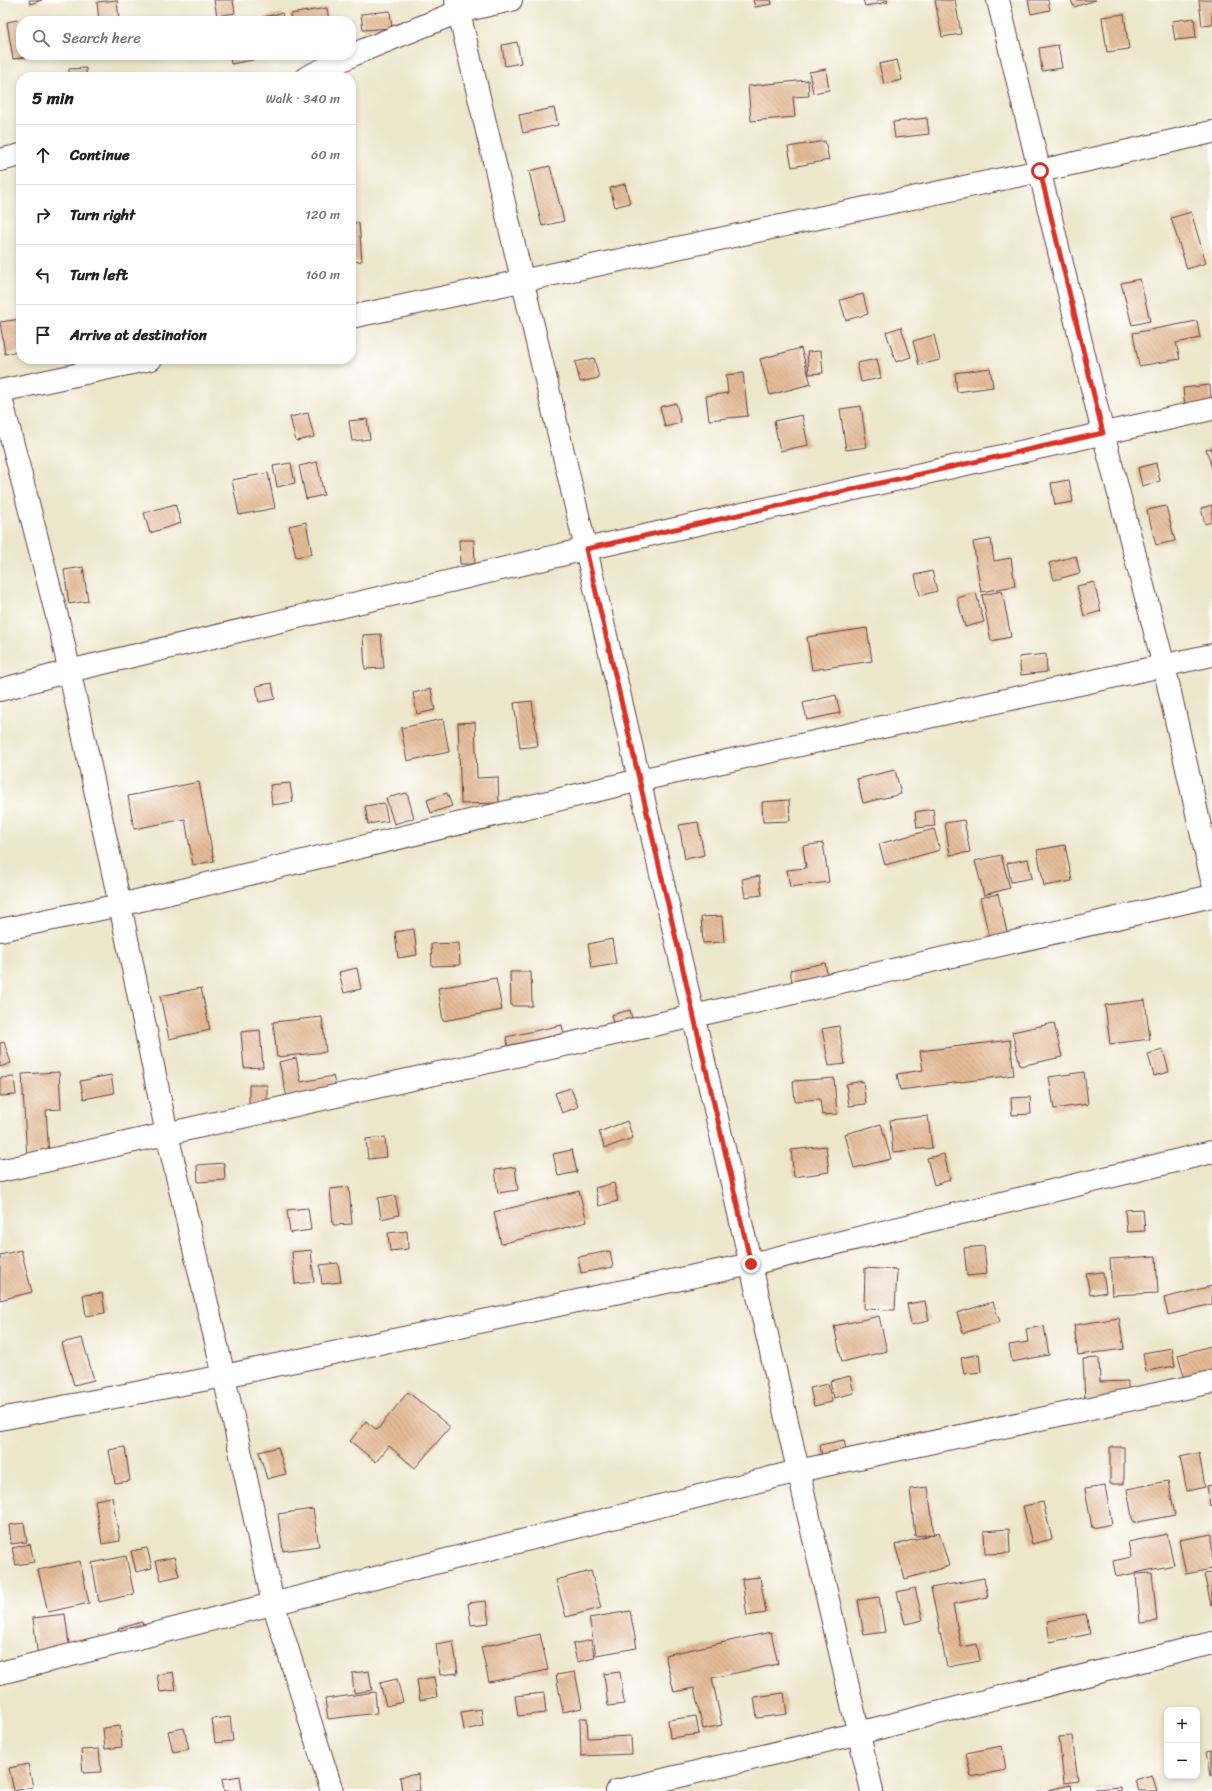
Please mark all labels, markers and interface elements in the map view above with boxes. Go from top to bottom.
search box [16,16,356,60]
text: Search here [62,25,141,51]
icon: search [30,27,52,49]
text: 5 min [32,83,74,113]
text: Walk · 340 m [266,87,340,110]
text: Continue [70,142,130,168]
text: 60 m [311,143,340,166]
icon: ahead [32,144,54,166]
route start [1031,162,1049,180]
text: Turn right [70,202,135,228]
text: 120 m [305,203,340,226]
icon: right [32,204,54,226]
text: Turn left [70,262,128,288]
text: 160 m [305,263,340,286]
icon: left [32,264,54,286]
text: Arrive at destination [70,322,207,348]
icon: arrive [32,324,54,346]
route end [742,1255,760,1273]
map controls [1164,1707,1200,1779]
button: + [1164,1707,1200,1743]
button: − [1164,1743,1200,1779]

